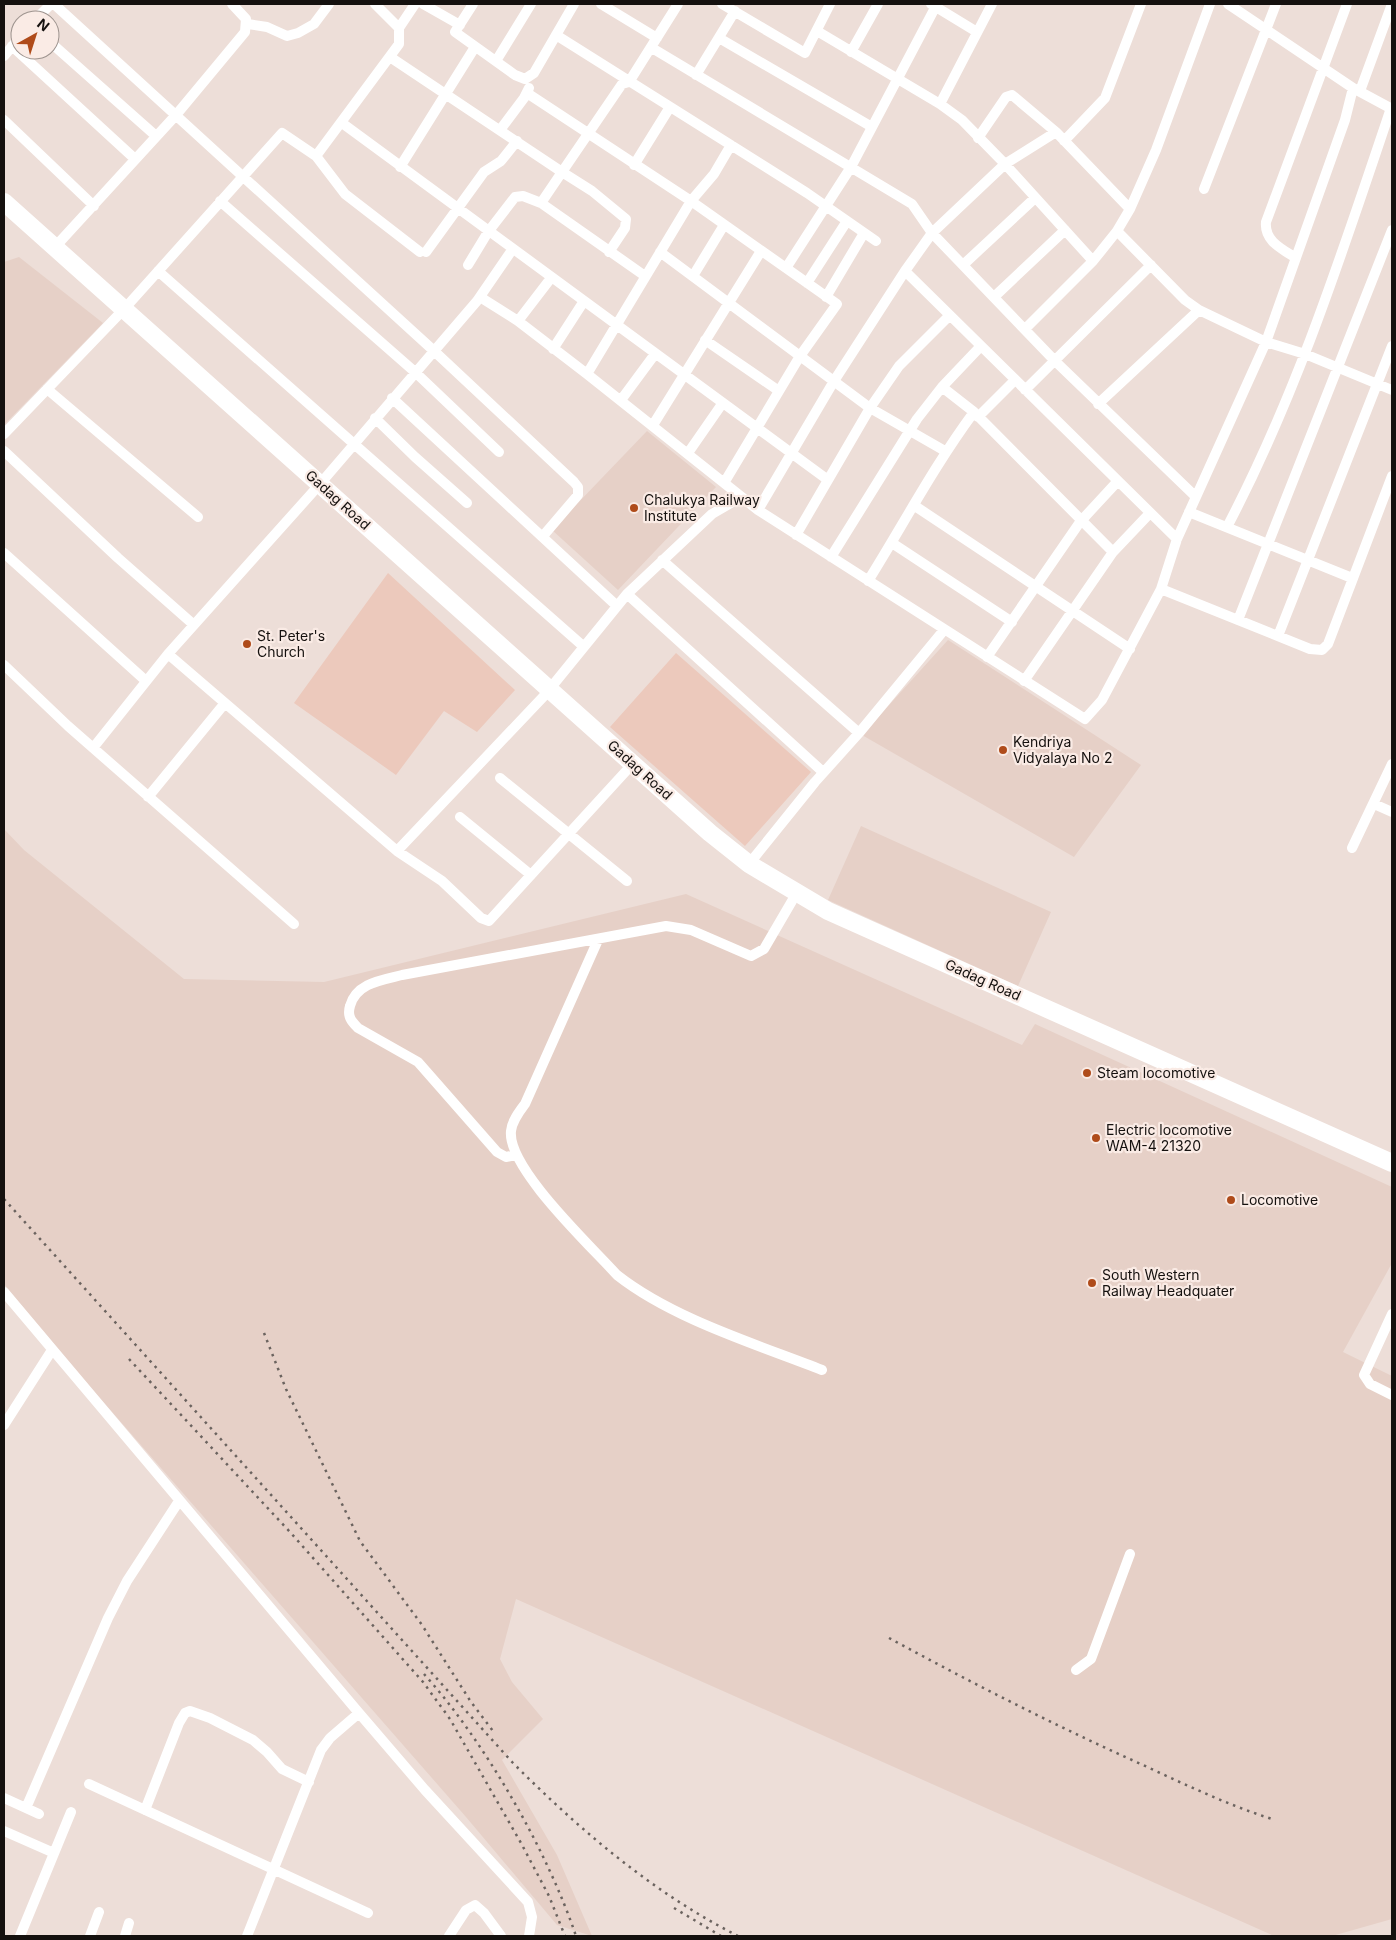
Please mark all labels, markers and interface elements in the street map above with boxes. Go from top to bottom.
north arrow [10,10,60,60]
text: N [34,15,53,34]
street label: Gadag Road [303,466,374,533]
place label: Chalukya Railway Institute [644,491,760,524]
marker: Chalukya Railway Institute [628,502,640,514]
place label: St. Peter's Church [257,627,325,660]
marker: St. Peter's Church [241,638,253,650]
place label: Kendriya Vidyalaya No 2 [1013,733,1112,766]
street label: Gadag Road [605,736,676,803]
marker: Kendriya Vidyalaya No 2 [997,744,1009,756]
street label: Gadag Road [943,955,1024,1004]
place label: Steam locomotive [1097,1064,1215,1081]
marker: Steam locomotive [1081,1067,1093,1079]
place label: Electric locomotive WAM-4 21320 [1106,1121,1232,1154]
marker: Electric locomotive WAM-4 21320 [1090,1132,1102,1144]
place label: Locomotive [1241,1191,1318,1208]
marker: Locomotive [1225,1194,1237,1206]
place label: South Western Railway Headquater [1102,1266,1234,1299]
marker: South Western Railway Headquater [1086,1277,1098,1289]

